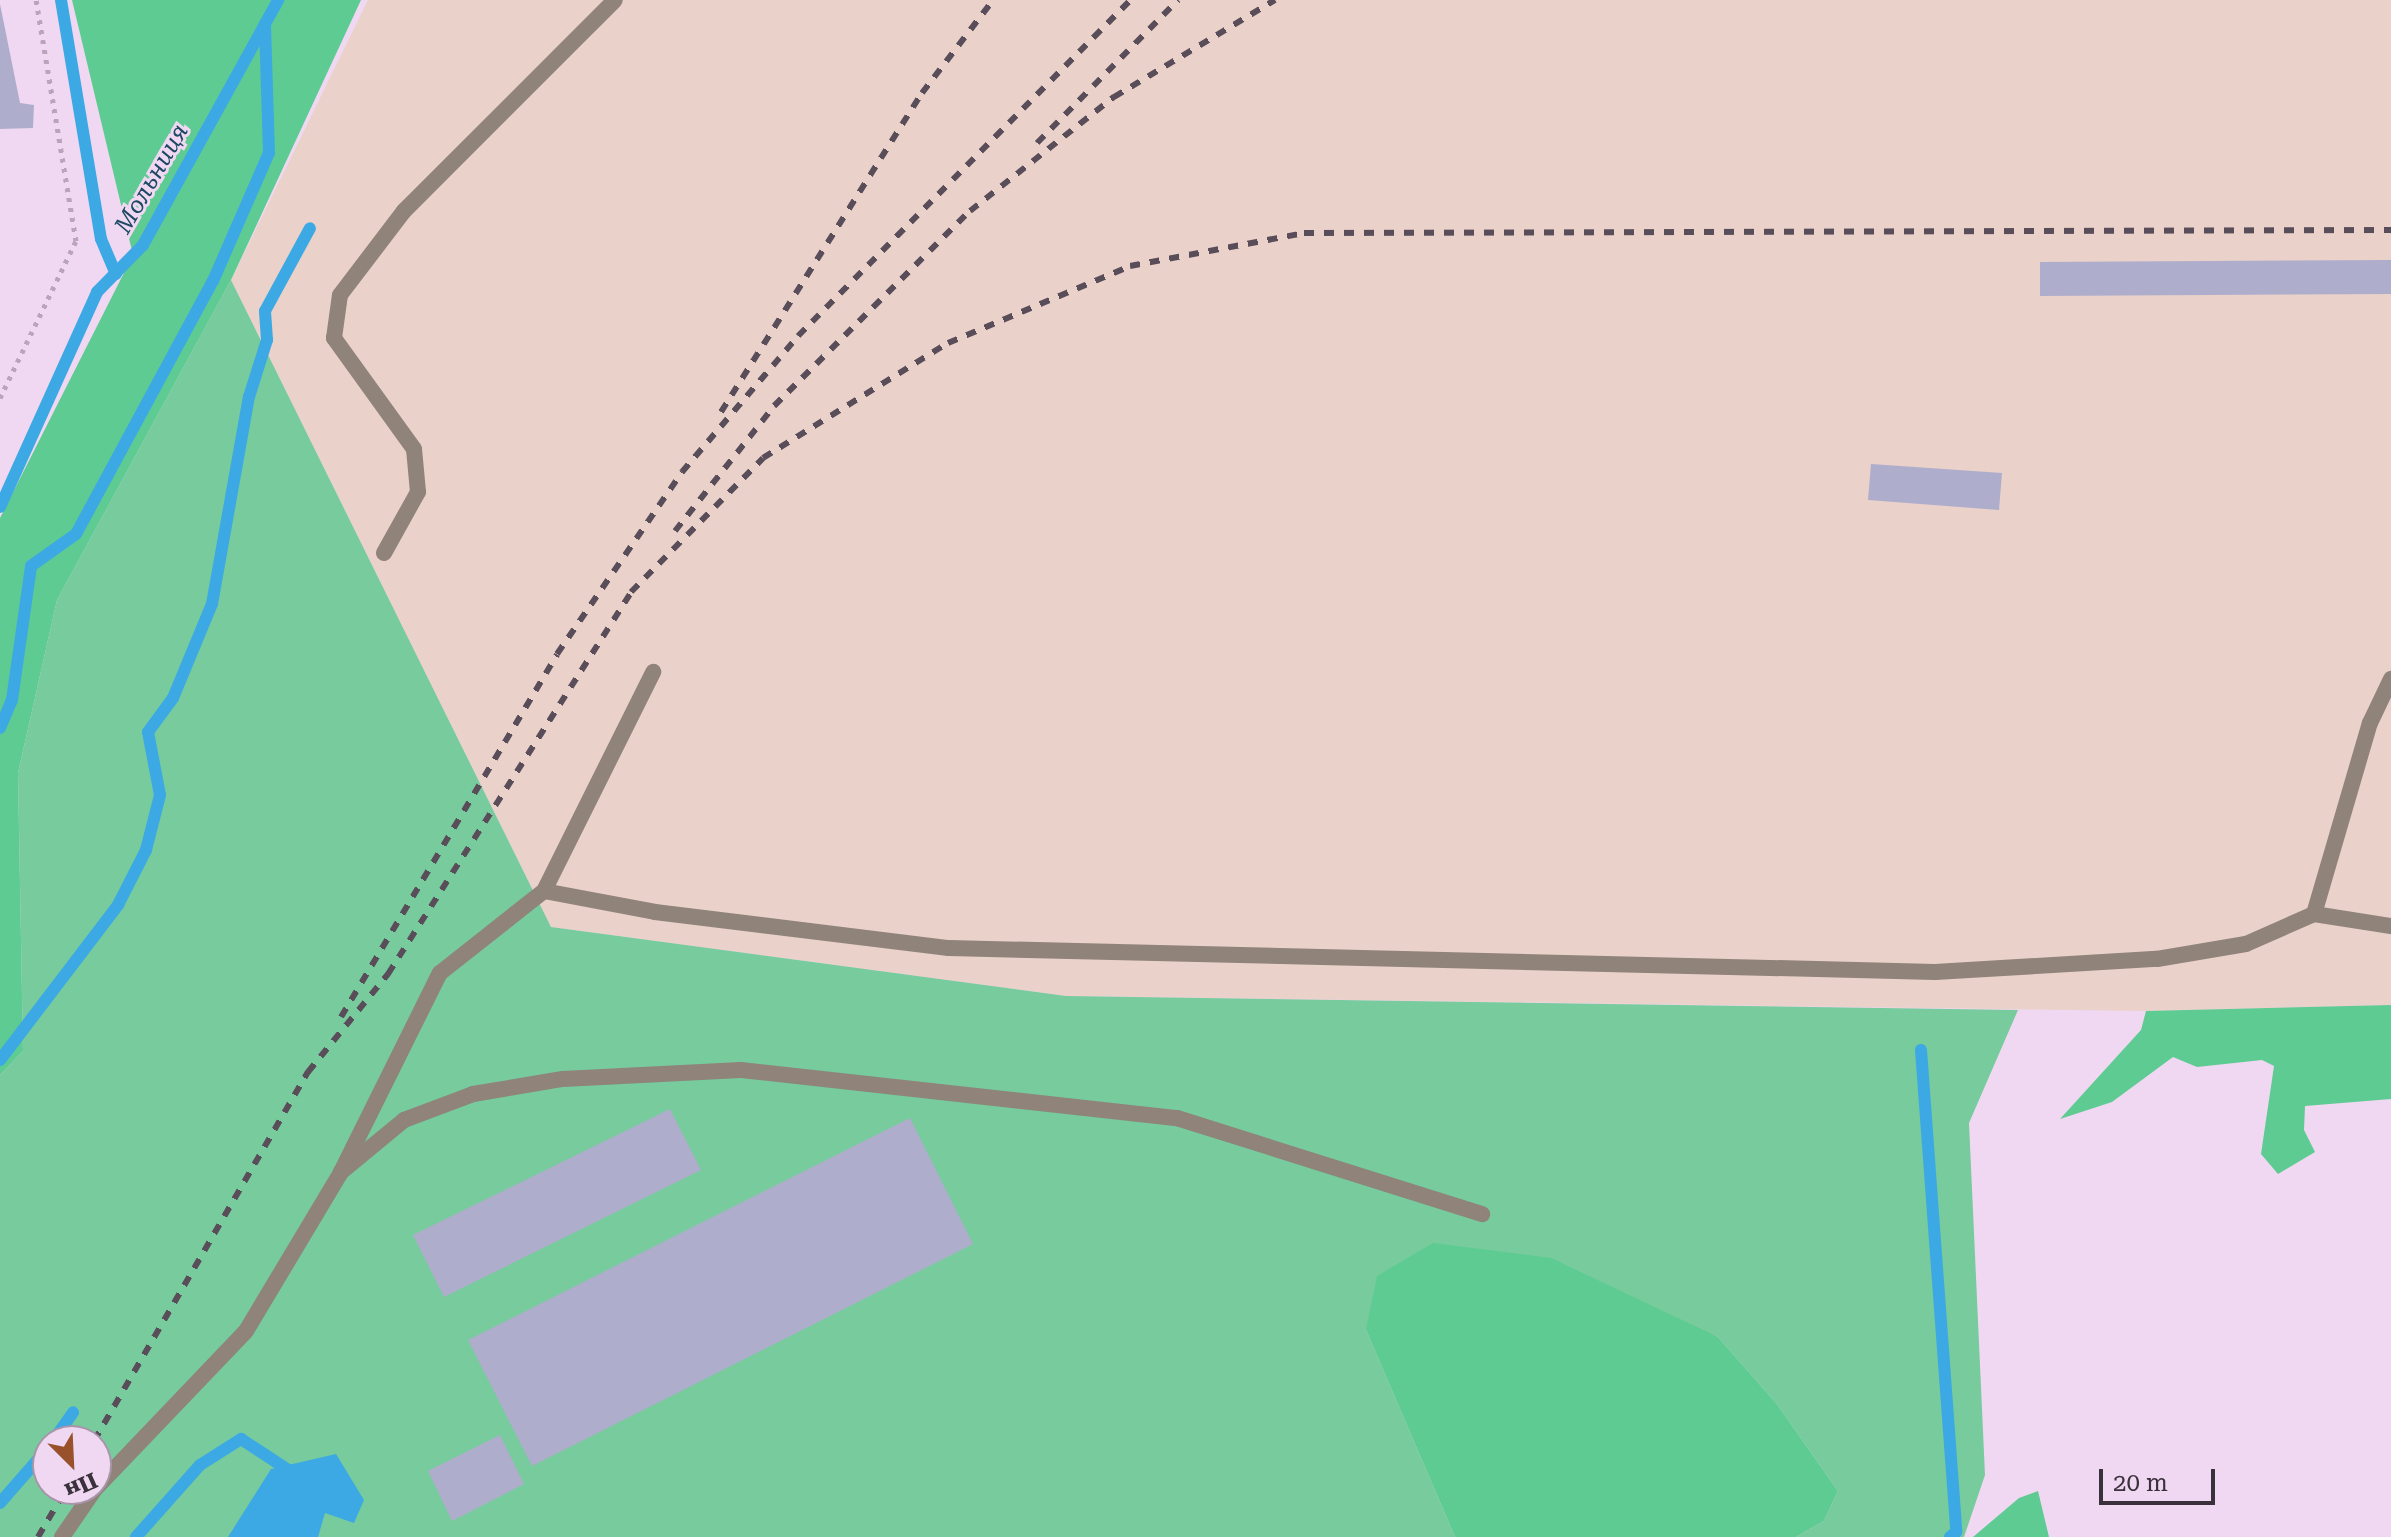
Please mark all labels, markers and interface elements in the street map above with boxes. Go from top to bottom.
water label: Мольниця [109,119,195,239]
north arrow [32,1425,112,1505]
scale bar [2103,1453,2219,1503]
text: Пн [61,1467,101,1504]
text: 20 m [2113,1469,2168,1497]

